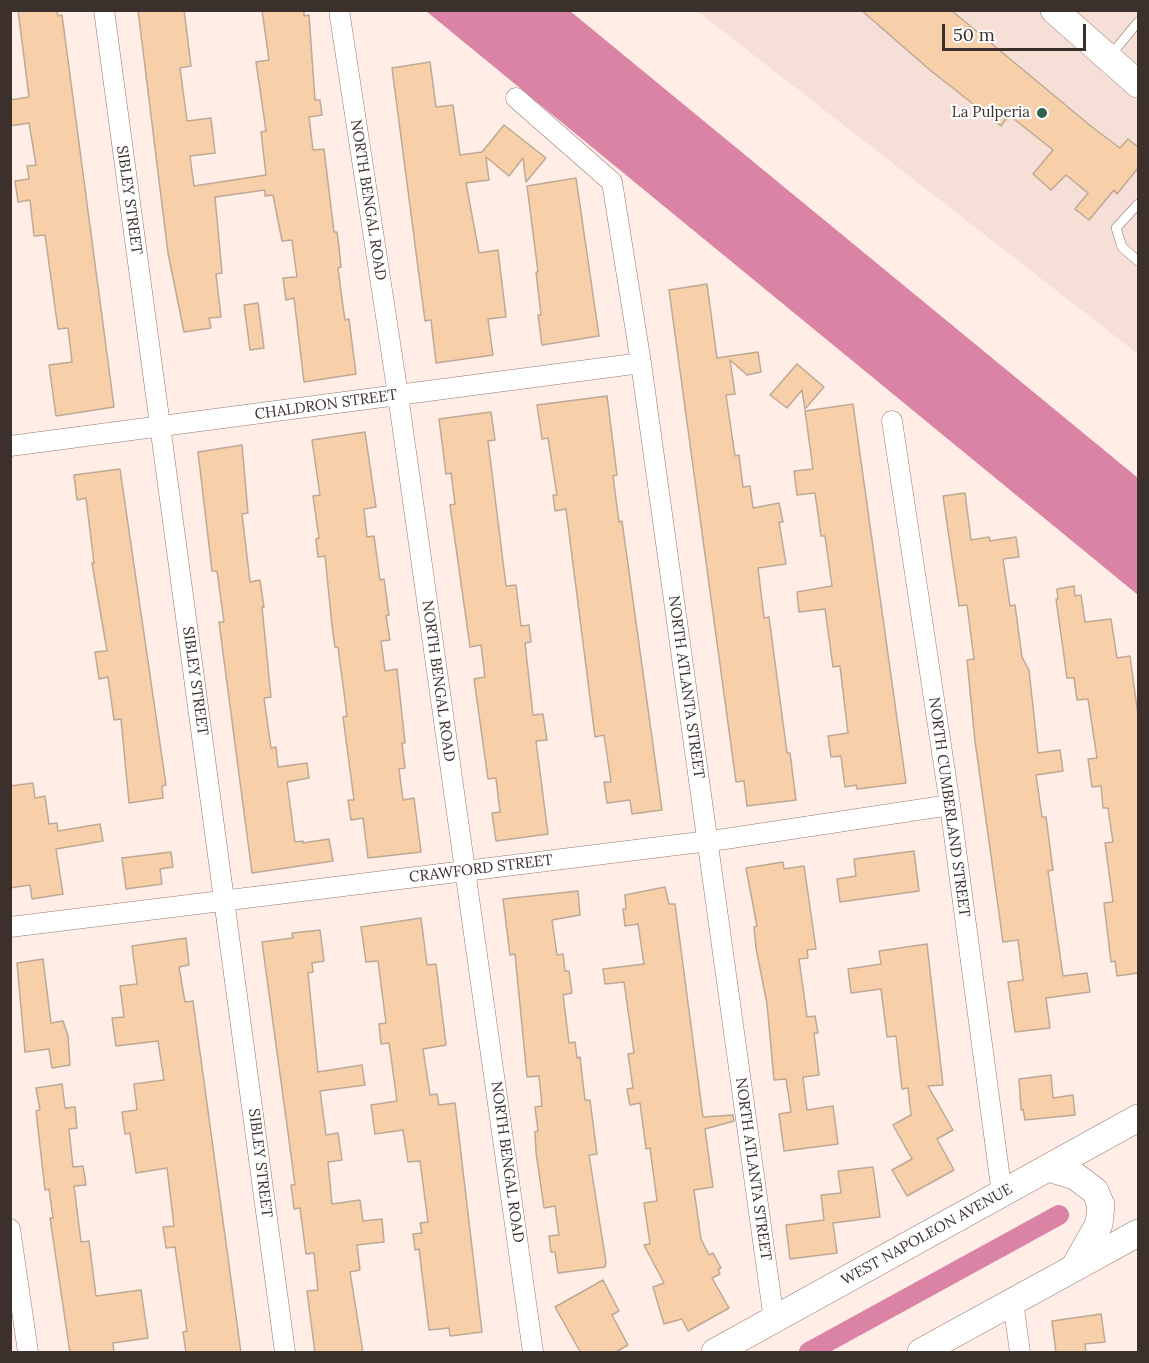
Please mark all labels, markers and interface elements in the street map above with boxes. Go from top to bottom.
scale bar [945,12,1089,50]
text: 50 m [953,23,995,46]
place label: La Pulperia [952,104,1030,122]
marker: La Pulperia [1035,106,1049,120]
street label: NORTH BENGAL ROAD [346,118,390,282]
street label: SIBLEY STREET [112,144,146,256]
street label: CHALDRON STREET [254,386,398,424]
street label: NORTH ATLANTA STREET [664,594,708,780]
street label: NORTH BENGAL ROAD [418,599,458,763]
street label: SIBLEY STREET [178,625,212,737]
street label: NORTH CUMBERLAND STREET [925,696,973,918]
street label: CRAWFORD STREET [408,851,554,887]
street label: NORTH ATLANTA STREET [731,1076,775,1262]
street label: NORTH BENGAL ROAD [487,1080,527,1244]
street label: SIBLEY STREET [244,1107,276,1219]
street label: WEST NAPOLEON AVENUE [838,1180,1016,1290]

